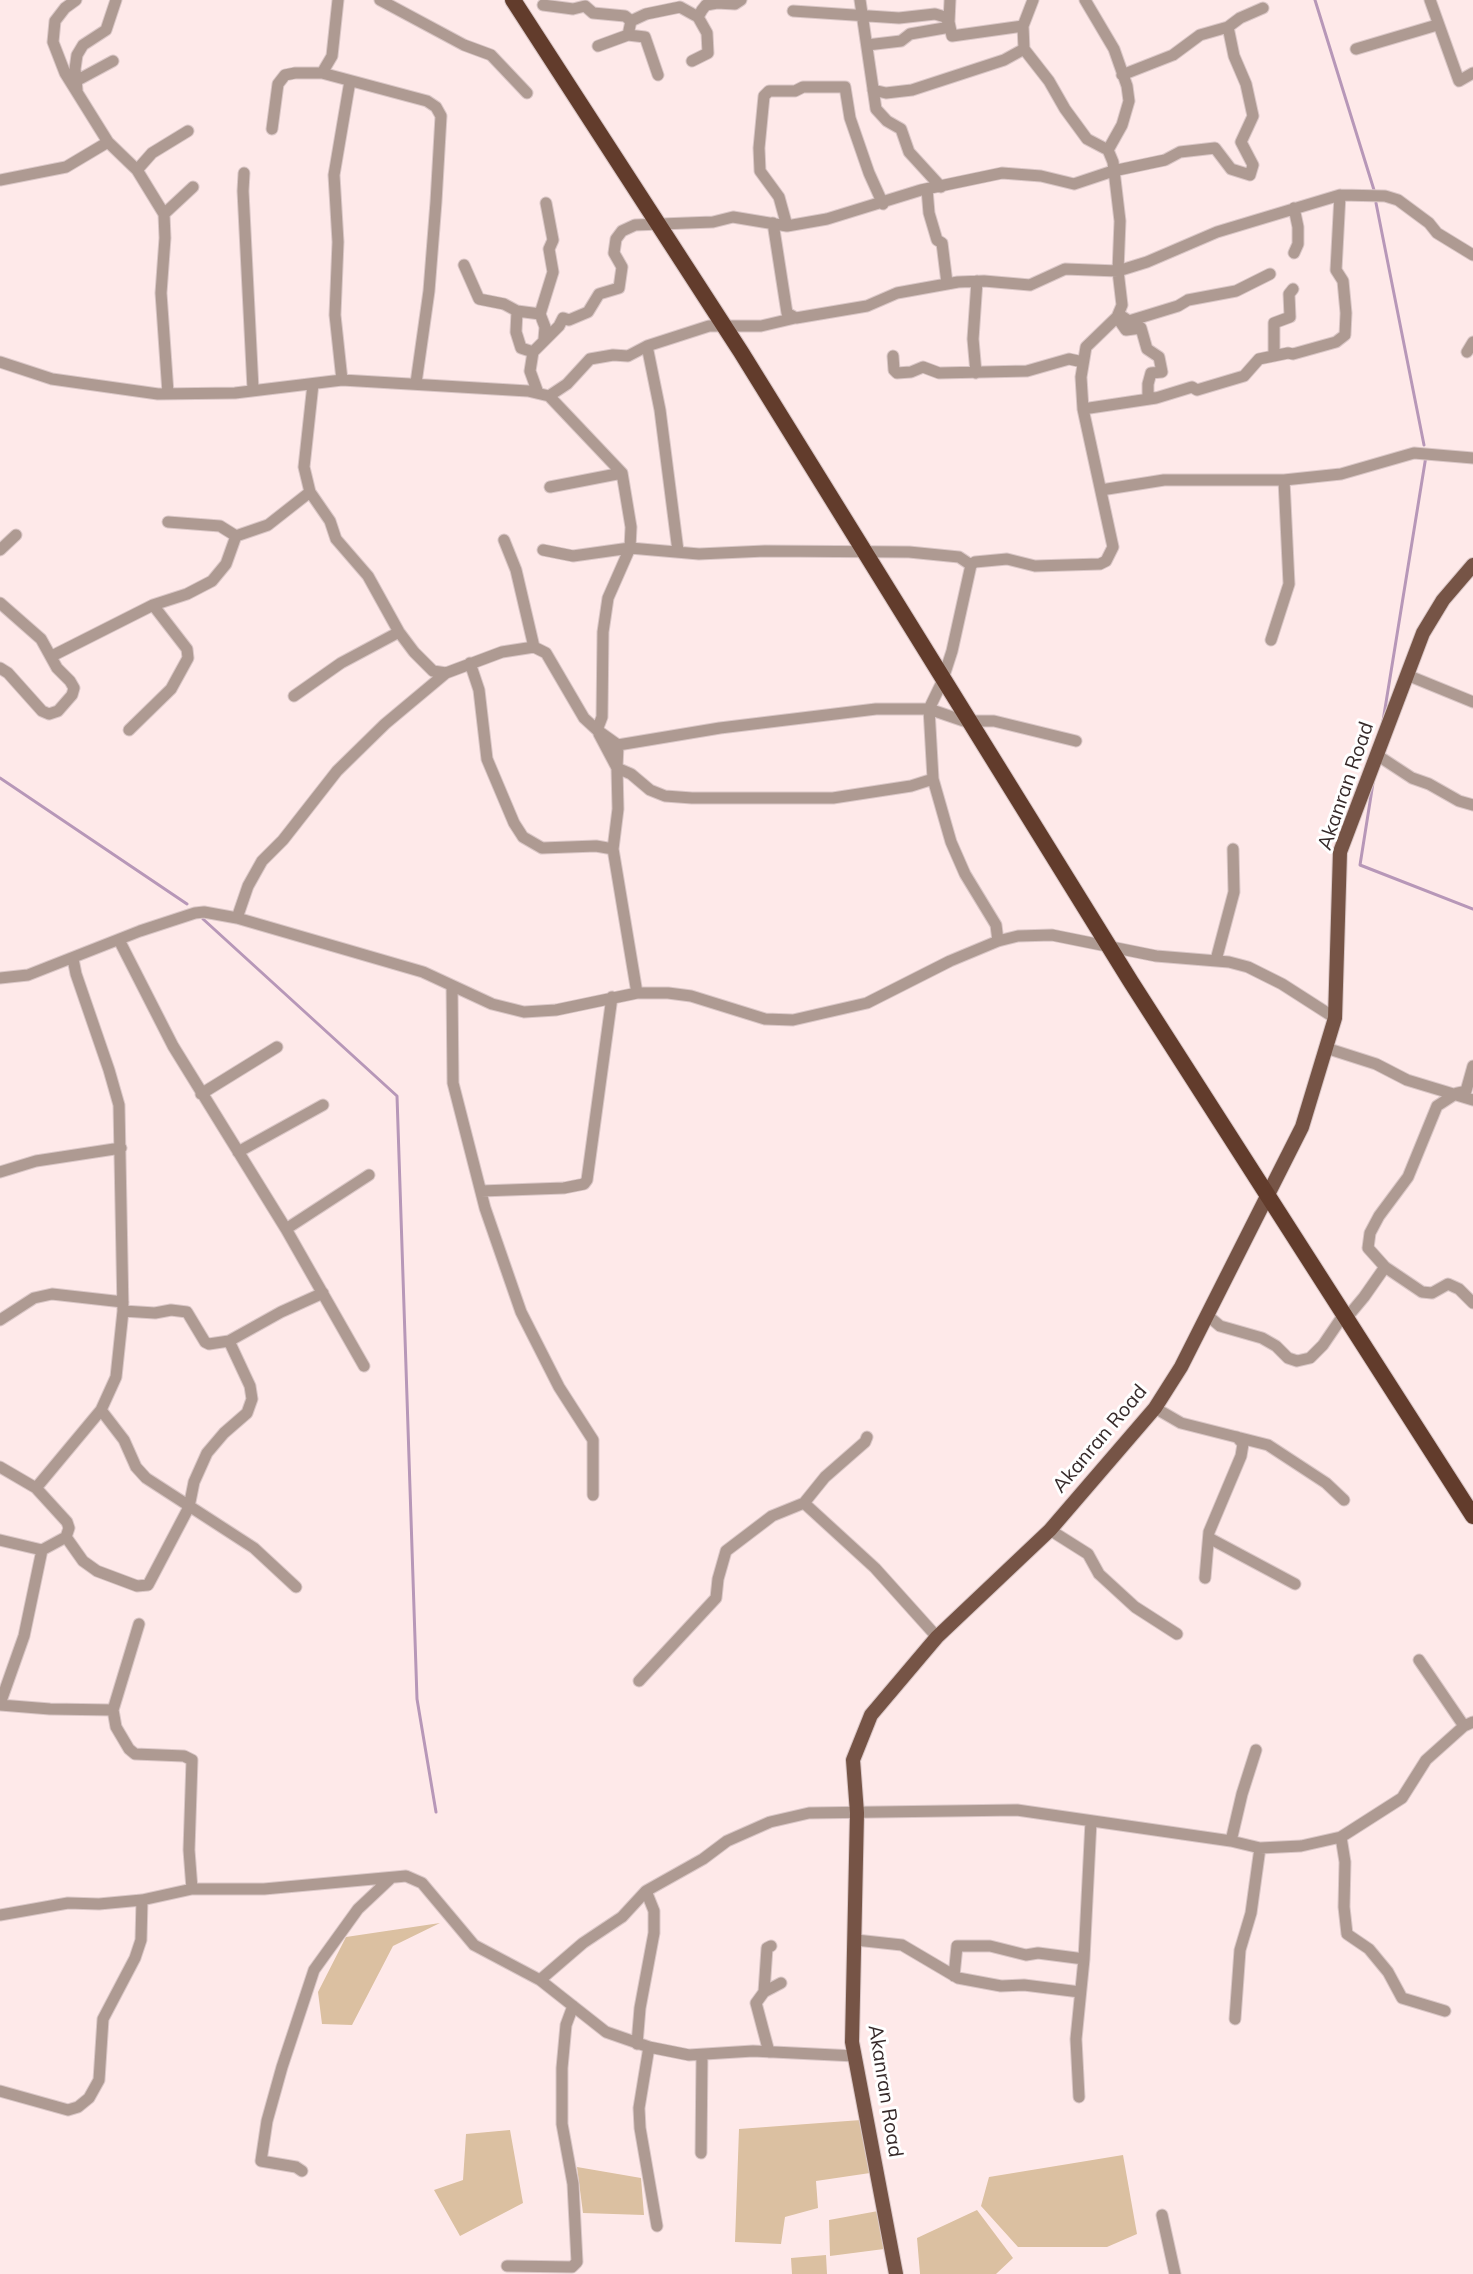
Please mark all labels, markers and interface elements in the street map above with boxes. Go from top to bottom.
street label: Akanran Road [1313,719,1379,853]
street label: Akanran Road [1048,1380,1152,1498]
street label: Akanran Road [863,2023,907,2159]

